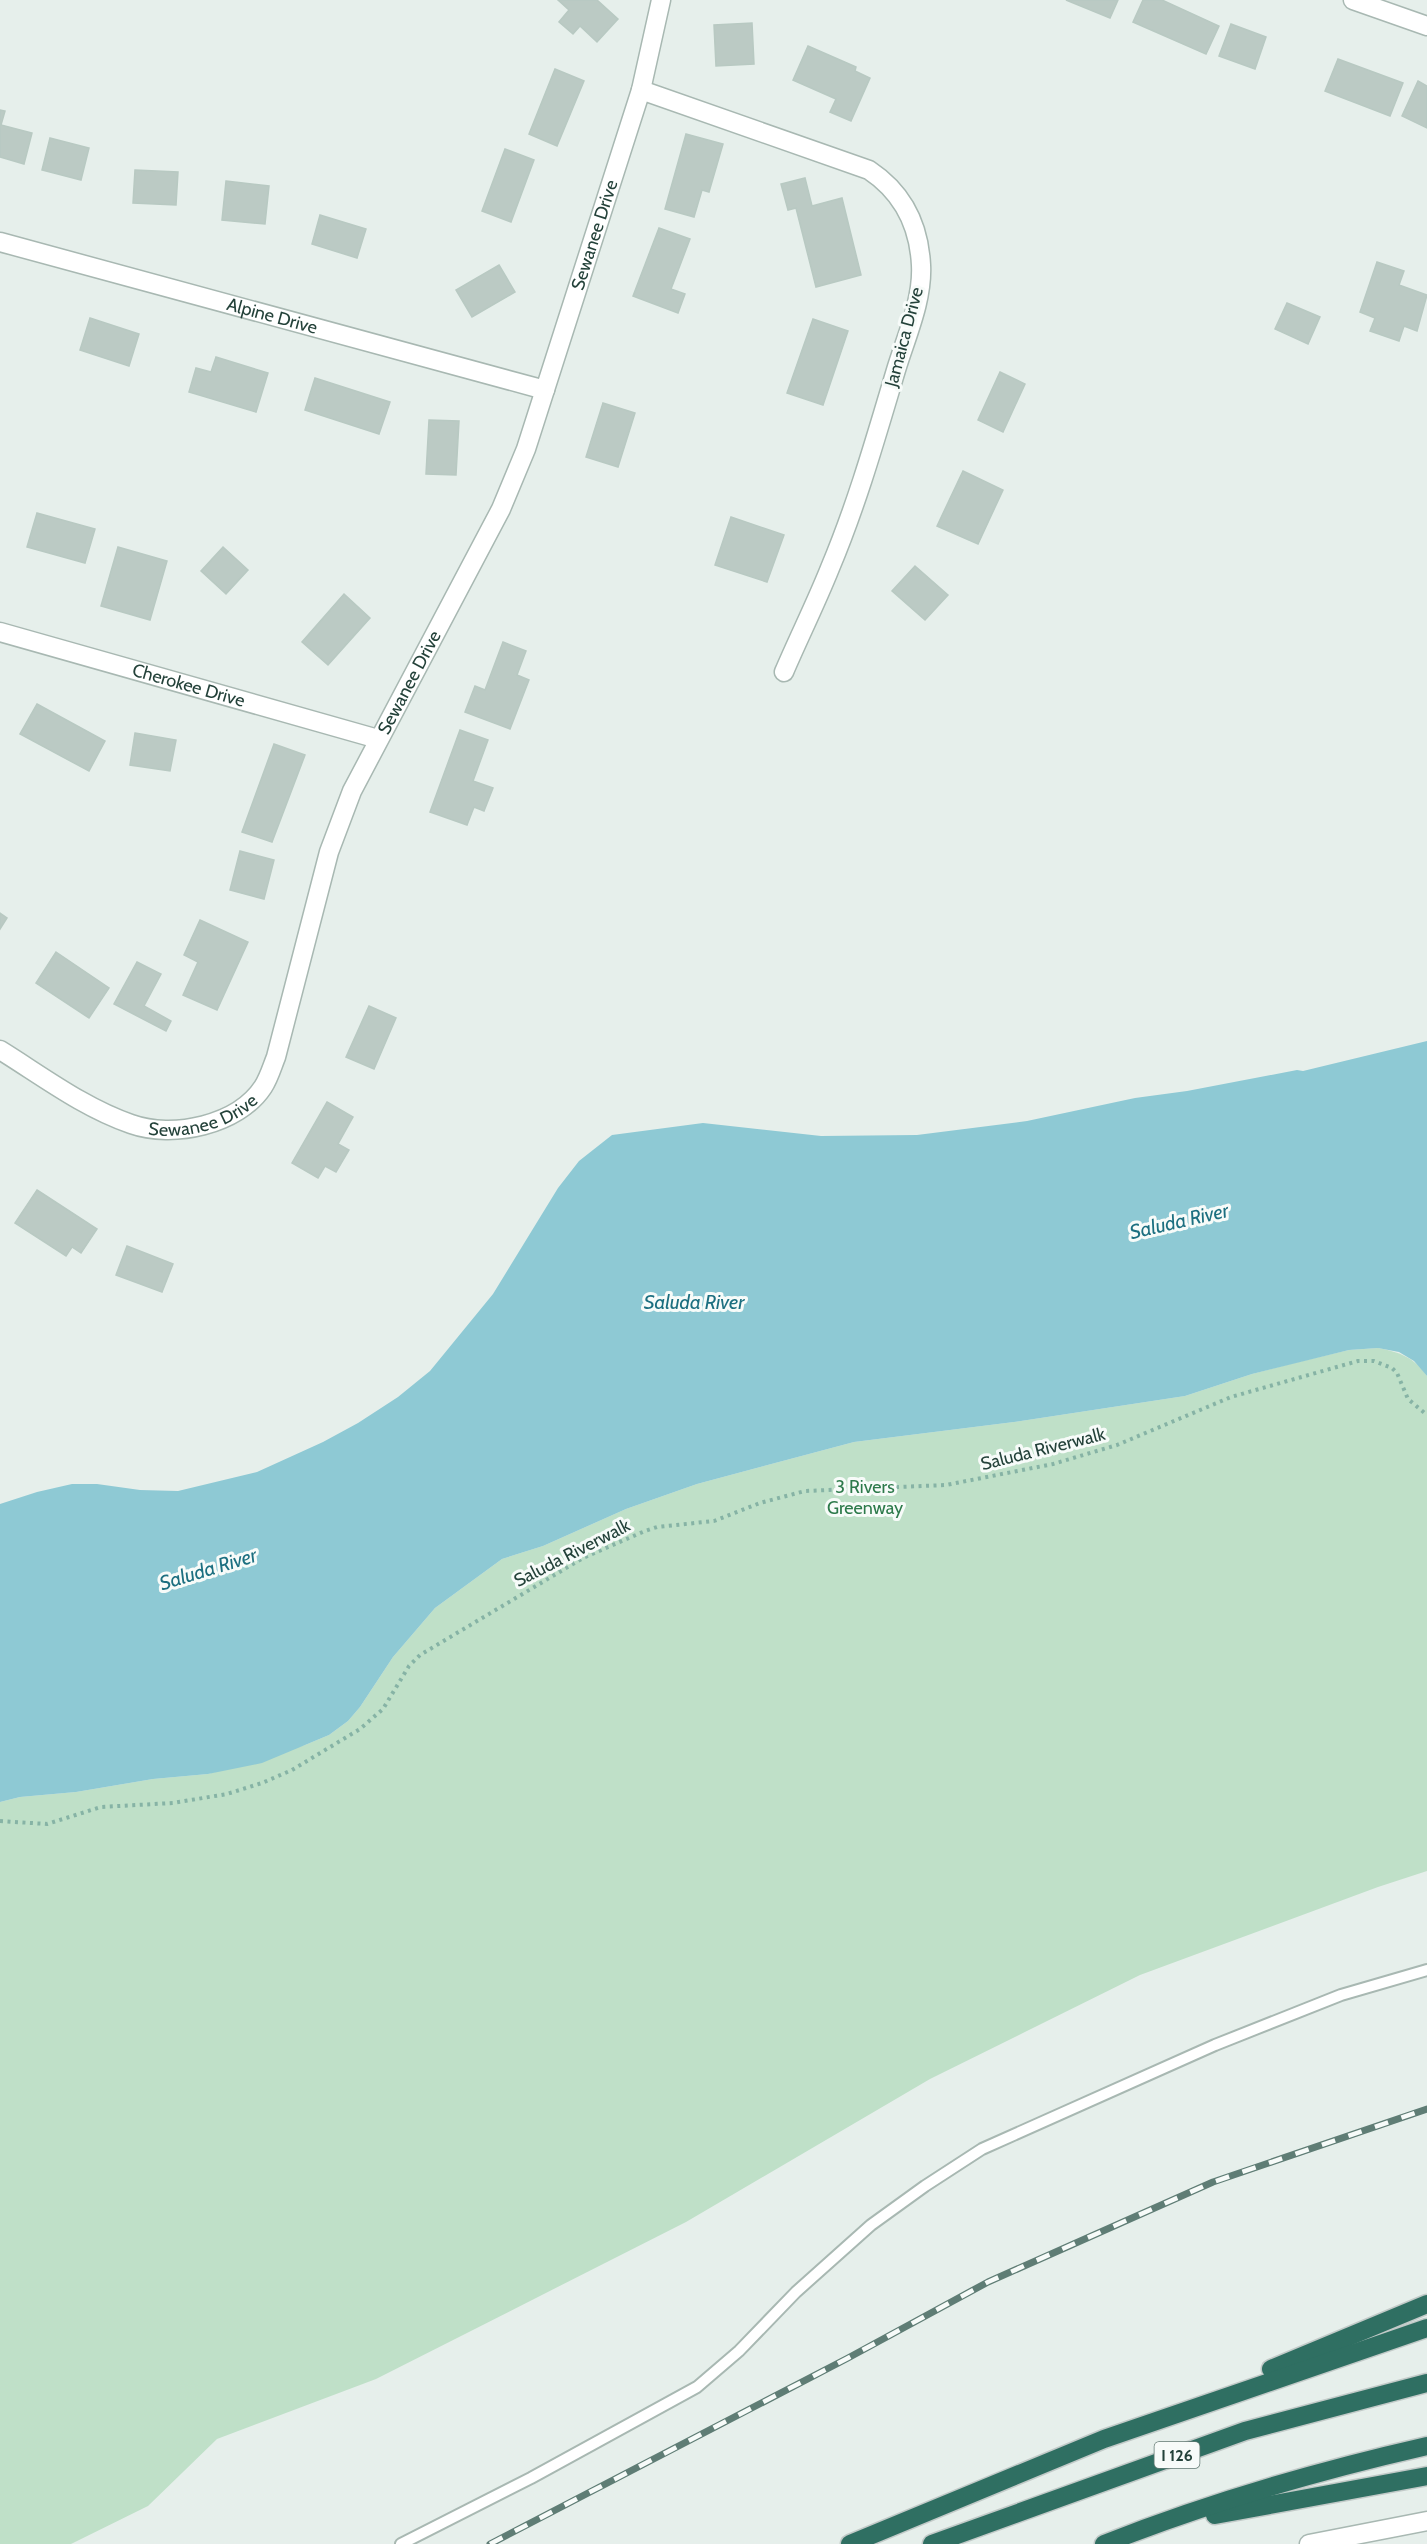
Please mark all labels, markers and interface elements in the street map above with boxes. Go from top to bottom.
street label: Sewanee Drive [567,177,622,293]
street label: Jamaica Drive [880,285,928,390]
street label: Alpine Drive [224,293,320,339]
street label: Sewanee Drive [373,627,446,738]
street label: Cherokee Drive [130,659,247,712]
street label: Sewanee Drive [147,1089,262,1141]
water label: Saluda River [1127,1198,1232,1244]
water label: Saluda River [644,1290,745,1314]
street label: Saluda Riverwalk [978,1423,1108,1475]
park label: 3 Rivers Greenway [827,1476,903,1519]
street label: Saluda Riverwalk [510,1514,635,1592]
water label: Saluda River [156,1543,260,1595]
road number: I 126 [1154,2442,1200,2468]

